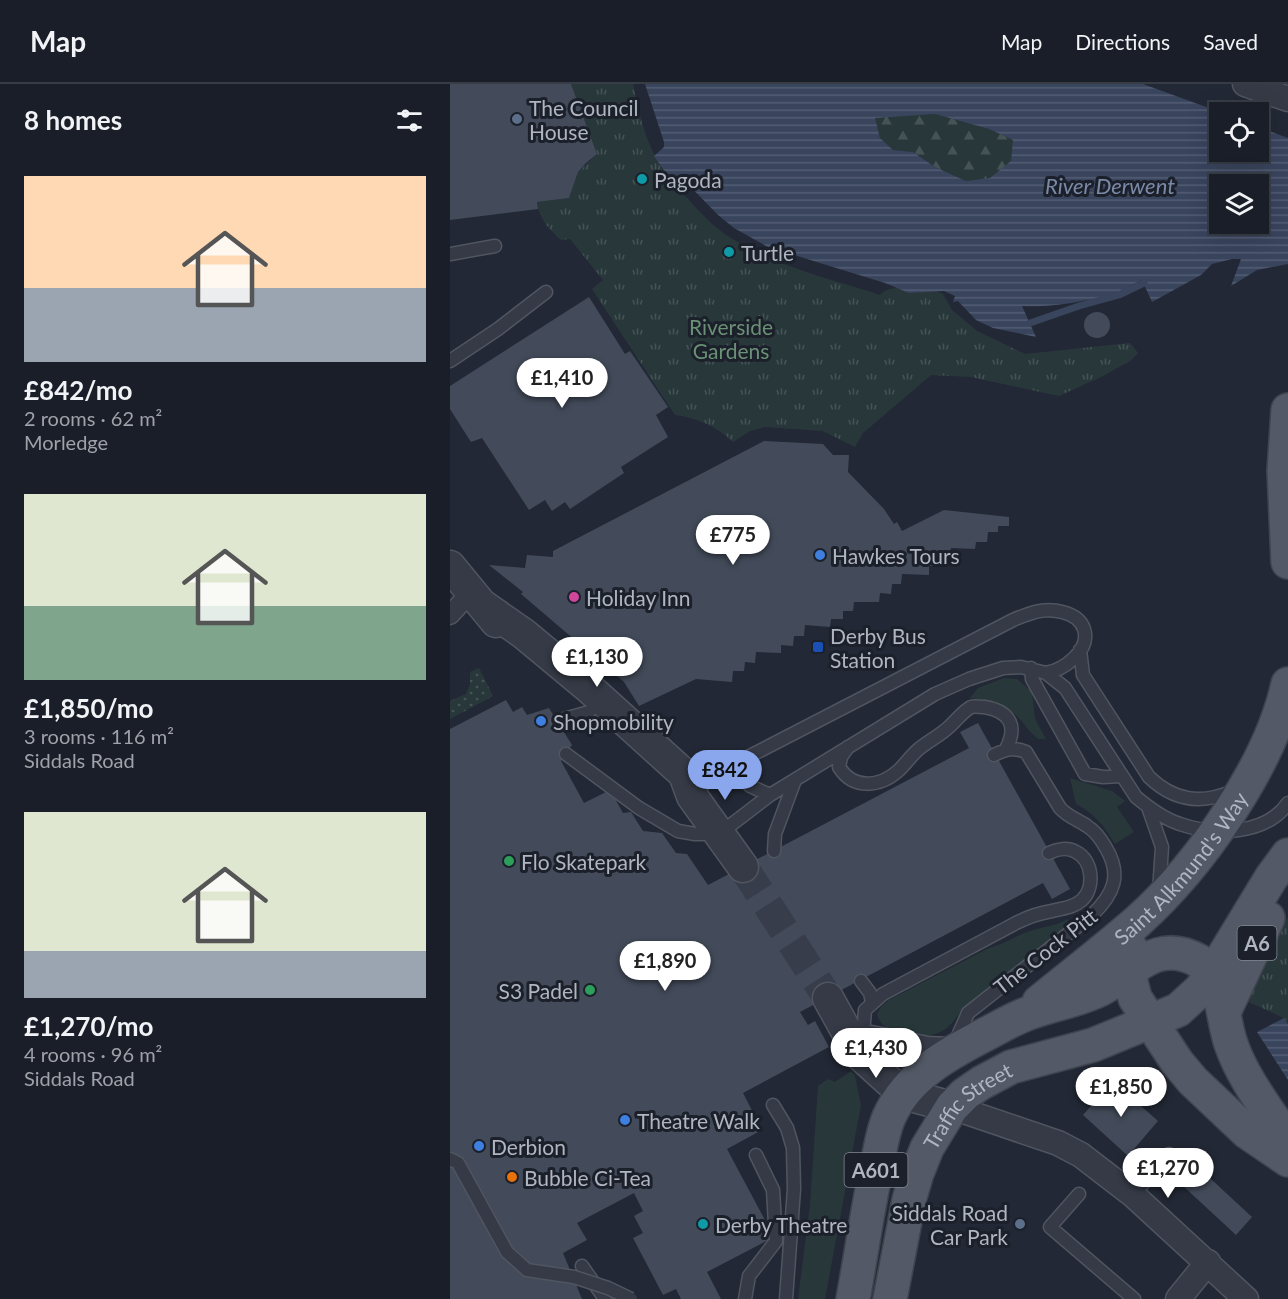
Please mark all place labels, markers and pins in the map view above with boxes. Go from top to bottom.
place label: The Council House [529,95,639,144]
marker: The Council House [510,112,524,126]
place label: Pagoda [654,167,722,192]
marker: Pagoda [635,172,649,186]
place label: Turtle [741,240,794,265]
marker: Turtle [722,245,736,259]
pin: £1,410 [513,358,611,409]
pin: £775 [697,515,769,566]
place label: Hawkes Tours [832,543,960,568]
marker: Hawkes Tours [813,548,827,562]
place label: Holiday Inn [586,585,690,610]
marker: Holiday Inn [567,590,581,604]
place label: Derby Bus Station [830,623,926,672]
pin: £1,130 [548,637,646,688]
marker: Derby Bus Station [811,640,825,654]
place label: Shopmobility [553,709,674,734]
marker: Shopmobility [534,714,548,728]
pin: £842 [689,750,761,801]
place label: Flo Skatepark [521,849,647,874]
marker: Flo Skatepark [502,854,516,868]
pin: £1,890 [616,941,714,992]
place label: S3 Padel [499,978,578,1003]
marker: S3 Padel [583,983,597,997]
pin: £1,430 [827,1028,925,1079]
pin: £1,850 [1072,1067,1170,1118]
place label: Theatre Walk [637,1108,760,1133]
marker: Theatre Walk [618,1113,632,1127]
place label: Derbion [491,1134,566,1159]
marker: Derbion [472,1139,486,1153]
pin: £1,270 [1119,1148,1217,1199]
place label: Bubble Ci-Tea [524,1165,651,1190]
marker: Bubble Ci-Tea [505,1170,519,1184]
place label: Siddals Road Car Park [892,1200,1008,1249]
place label: Derby Theatre [715,1212,847,1237]
marker: Derby Theatre [696,1217,710,1231]
marker: Siddals Road Car Park [1013,1217,1027,1231]

